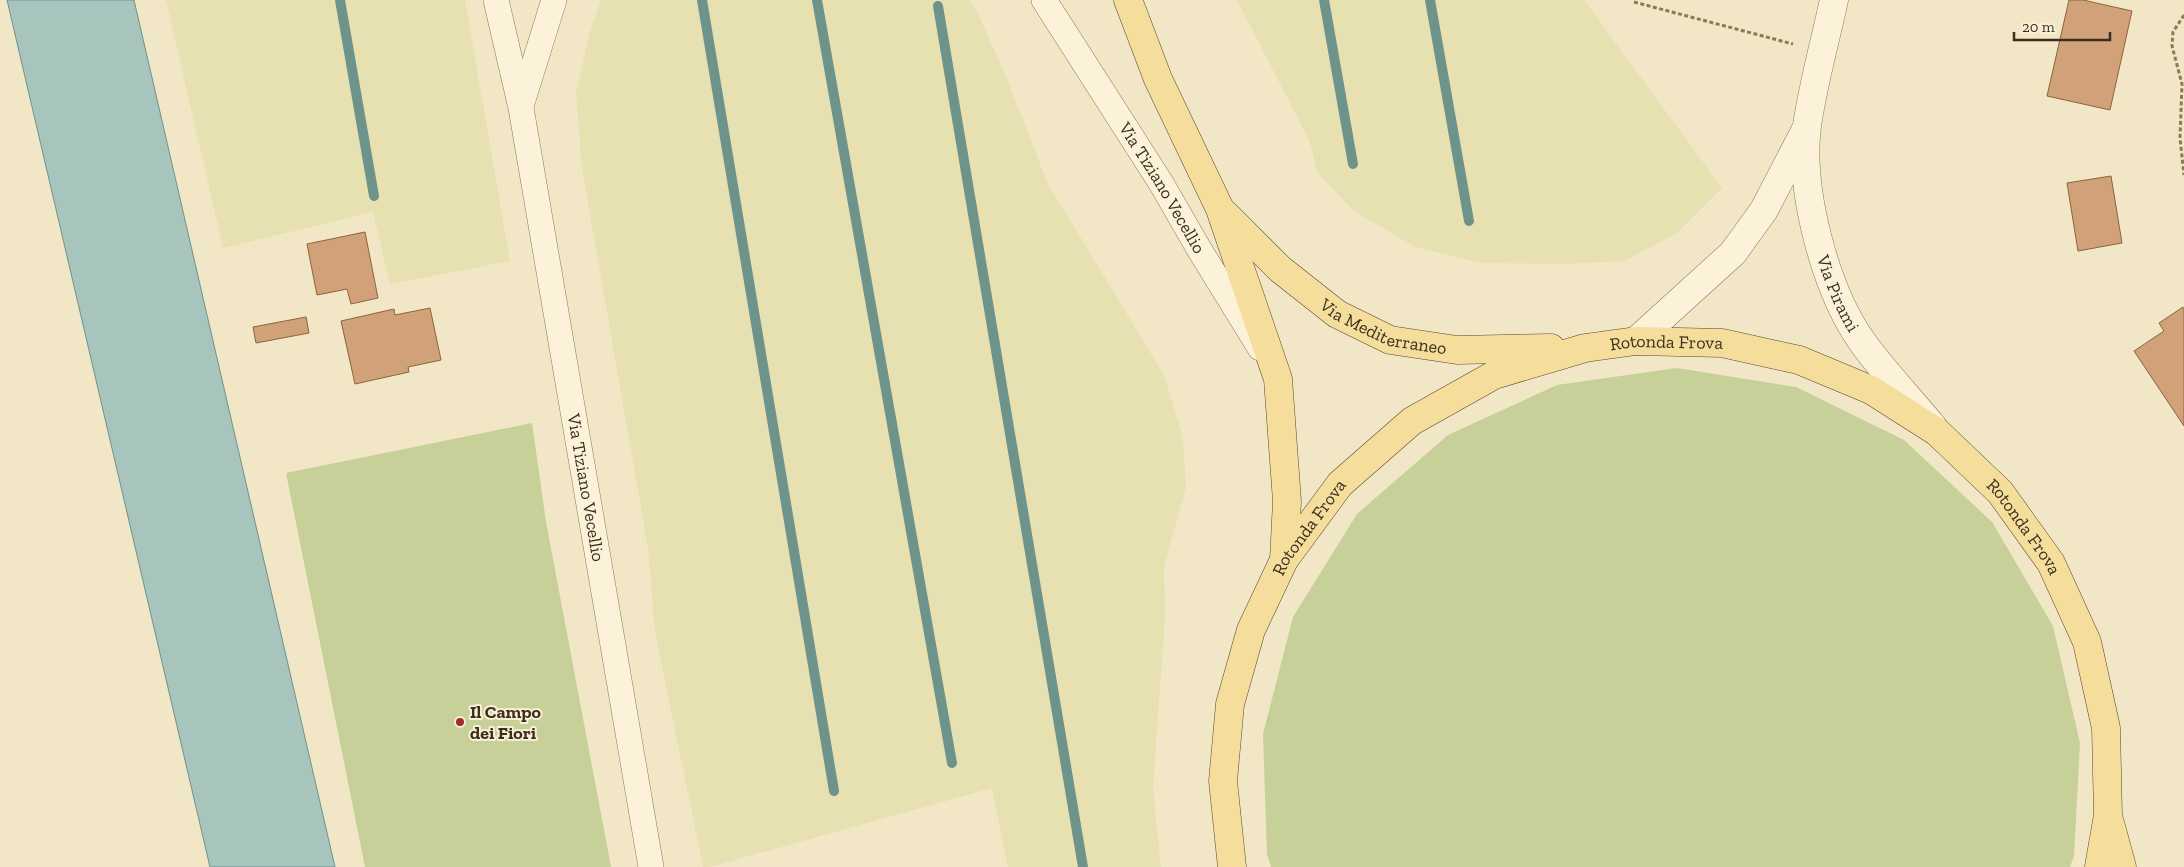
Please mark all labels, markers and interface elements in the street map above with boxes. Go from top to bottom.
scale bar [2014,10,2110,42]
text: 20 m [2022,18,2055,36]
street label: Via Tiziano Vecellio [1113,117,1210,258]
street label: Via Pirami [1812,251,1864,336]
street label: Via Mediterraneo [1315,293,1448,359]
street label: Rotonda Frova [1608,330,1724,355]
street label: Via Tiziano Vecellio [562,411,610,563]
street label: Rotonda Frova [1982,474,2066,578]
street label: Rotonda Frova [1267,475,1351,579]
place label: Il Campo dei Fiori [470,701,542,744]
marker: Il Campo dei Fiori [454,716,466,728]

